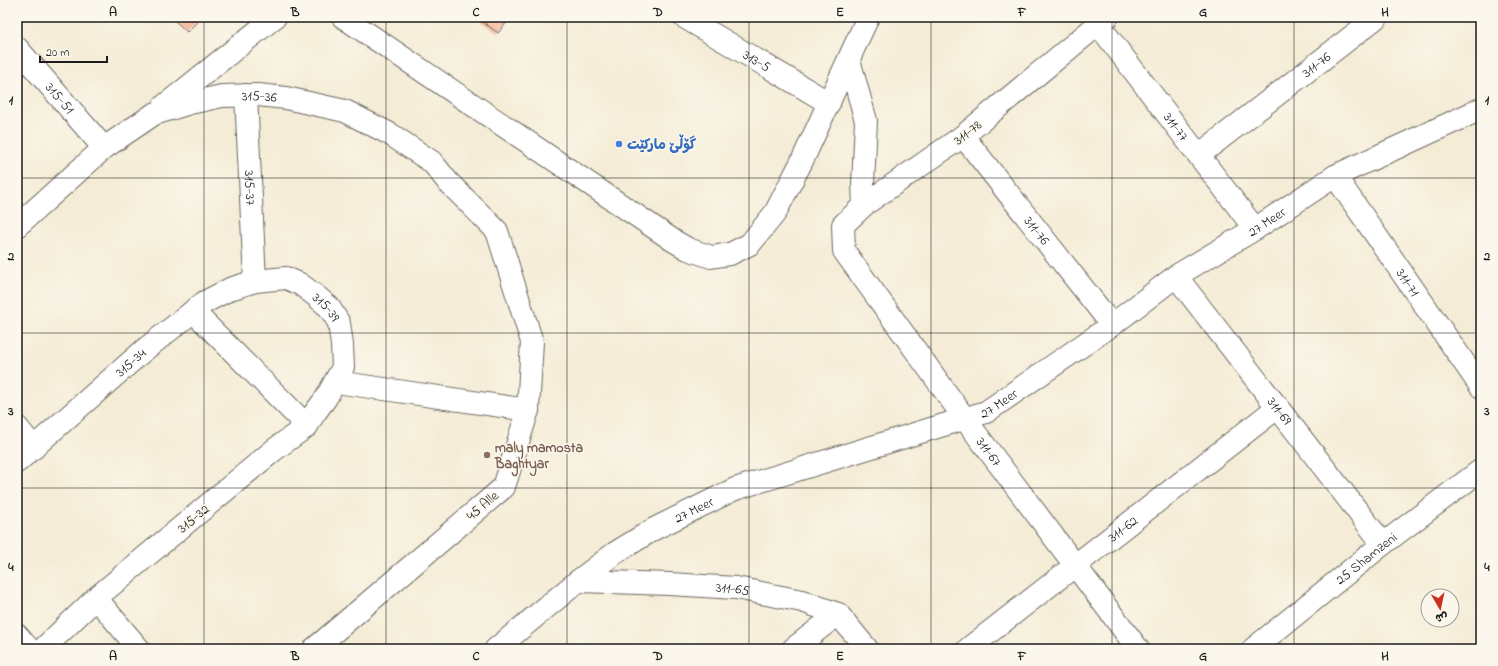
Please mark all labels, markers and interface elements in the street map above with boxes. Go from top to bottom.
text: A [109,3,117,22]
text: B [290,3,300,22]
text: C [472,3,480,22]
text: D [652,3,663,22]
text: E [836,3,844,22]
text: F [1017,3,1027,22]
text: G [1199,3,1207,22]
text: H [1381,3,1389,22]
scale bar [40,38,107,64]
text: 20 m [46,44,69,62]
street label: 313-5 [738,45,774,78]
street label: 311-76 [1298,47,1336,84]
street label: 315-51 [39,78,79,120]
street label: 315-36 [241,86,278,109]
text: 1 [9,91,14,110]
text: 1 [1485,91,1490,110]
street label: 311-77 [1157,108,1193,146]
street label: 311-78 [949,115,987,151]
place label: گۆڵێ مارکێت [627,134,697,156]
marker: گۆڵێ مارکێت [614,139,624,149]
street label: 315-37 [238,170,260,206]
street label: 27 Meer [1244,202,1291,243]
street label: 311-76 [1018,212,1054,250]
text: 2 [7,247,15,266]
text: 2 [1483,247,1491,266]
street label: 311-71 [1390,265,1425,302]
street label: 315-39 [307,288,345,327]
street label: 315-34 [111,344,152,383]
street label: 27 Meer [978,384,1023,425]
street label: 311-69 [1261,393,1297,431]
text: 3 [7,402,14,421]
text: 3 [1483,402,1490,421]
street label: 311-67 [970,433,1006,471]
place label: maly mamosta Baghtyar [494,438,583,477]
marker: maly mamosta Baghtyar [482,450,492,460]
street label: 45 Alle [462,486,504,526]
street label: 27 Meer [671,492,718,529]
street label: 315-32 [173,499,215,539]
street label: 311-62 [1104,511,1143,548]
street label: 25 Shamzeni [1331,528,1402,591]
text: 4 [7,558,14,577]
text: 4 [1483,558,1490,577]
street label: 311-65 [715,578,751,602]
north arrow [1420,588,1460,628]
text: ش [1434,608,1449,626]
text: A [109,647,117,666]
text: B [290,647,300,666]
text: C [472,647,480,666]
text: D [652,647,663,666]
text: E [836,647,844,666]
text: F [1017,647,1027,666]
text: G [1199,647,1207,666]
text: H [1381,647,1389,666]

